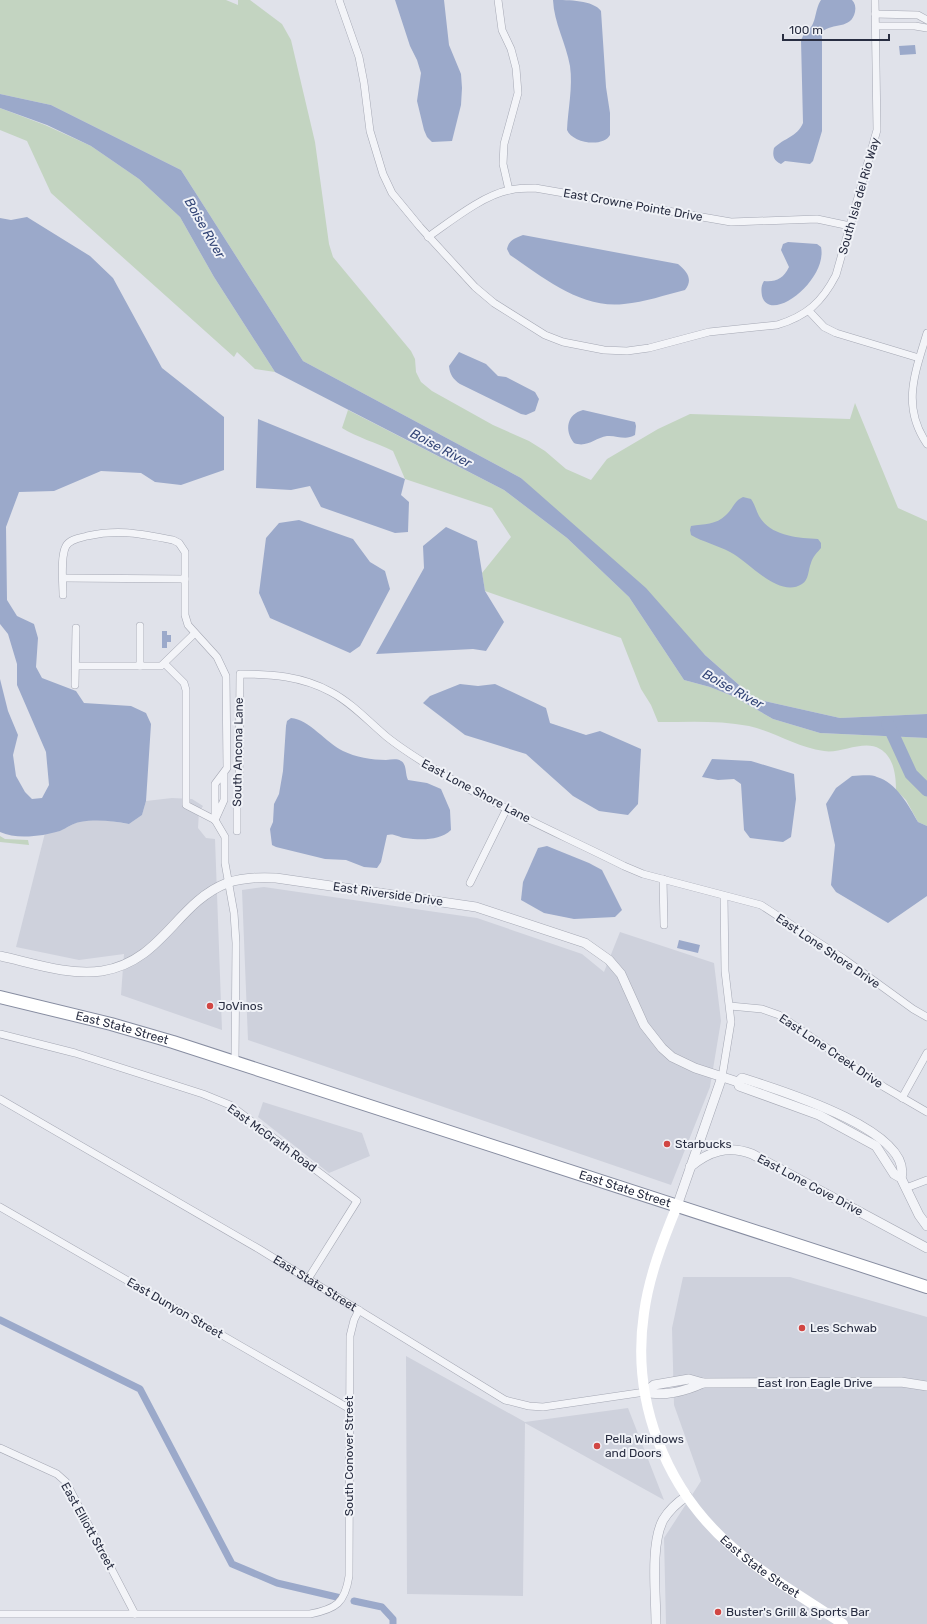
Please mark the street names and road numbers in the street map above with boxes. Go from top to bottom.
street label: South Isla del Rio Way [836,136,883,256]
street label: East Crowne Pointe Drive [562,186,704,224]
street label: South Ancona Lane [230,697,246,807]
street label: East Lone Shore Lane [419,756,533,826]
street label: East Riverside Drive [332,879,444,909]
street label: East Lone Shore Drive [773,911,883,991]
street label: East State Street [74,1009,170,1047]
street label: East Lone Creek Drive [777,1011,886,1091]
street label: East McGrath Road [225,1101,319,1175]
street label: East Lone Cove Drive [755,1151,865,1219]
street label: East State Street [577,1167,673,1210]
street label: East State Street [271,1252,360,1314]
street label: East Dunyon Street [125,1275,226,1341]
street label: East Iron Eagle Drive [758,1376,873,1390]
street label: South Conover Street [342,1395,356,1516]
street label: East Elliott Street [58,1480,118,1572]
street label: East State Street [717,1533,802,1601]

